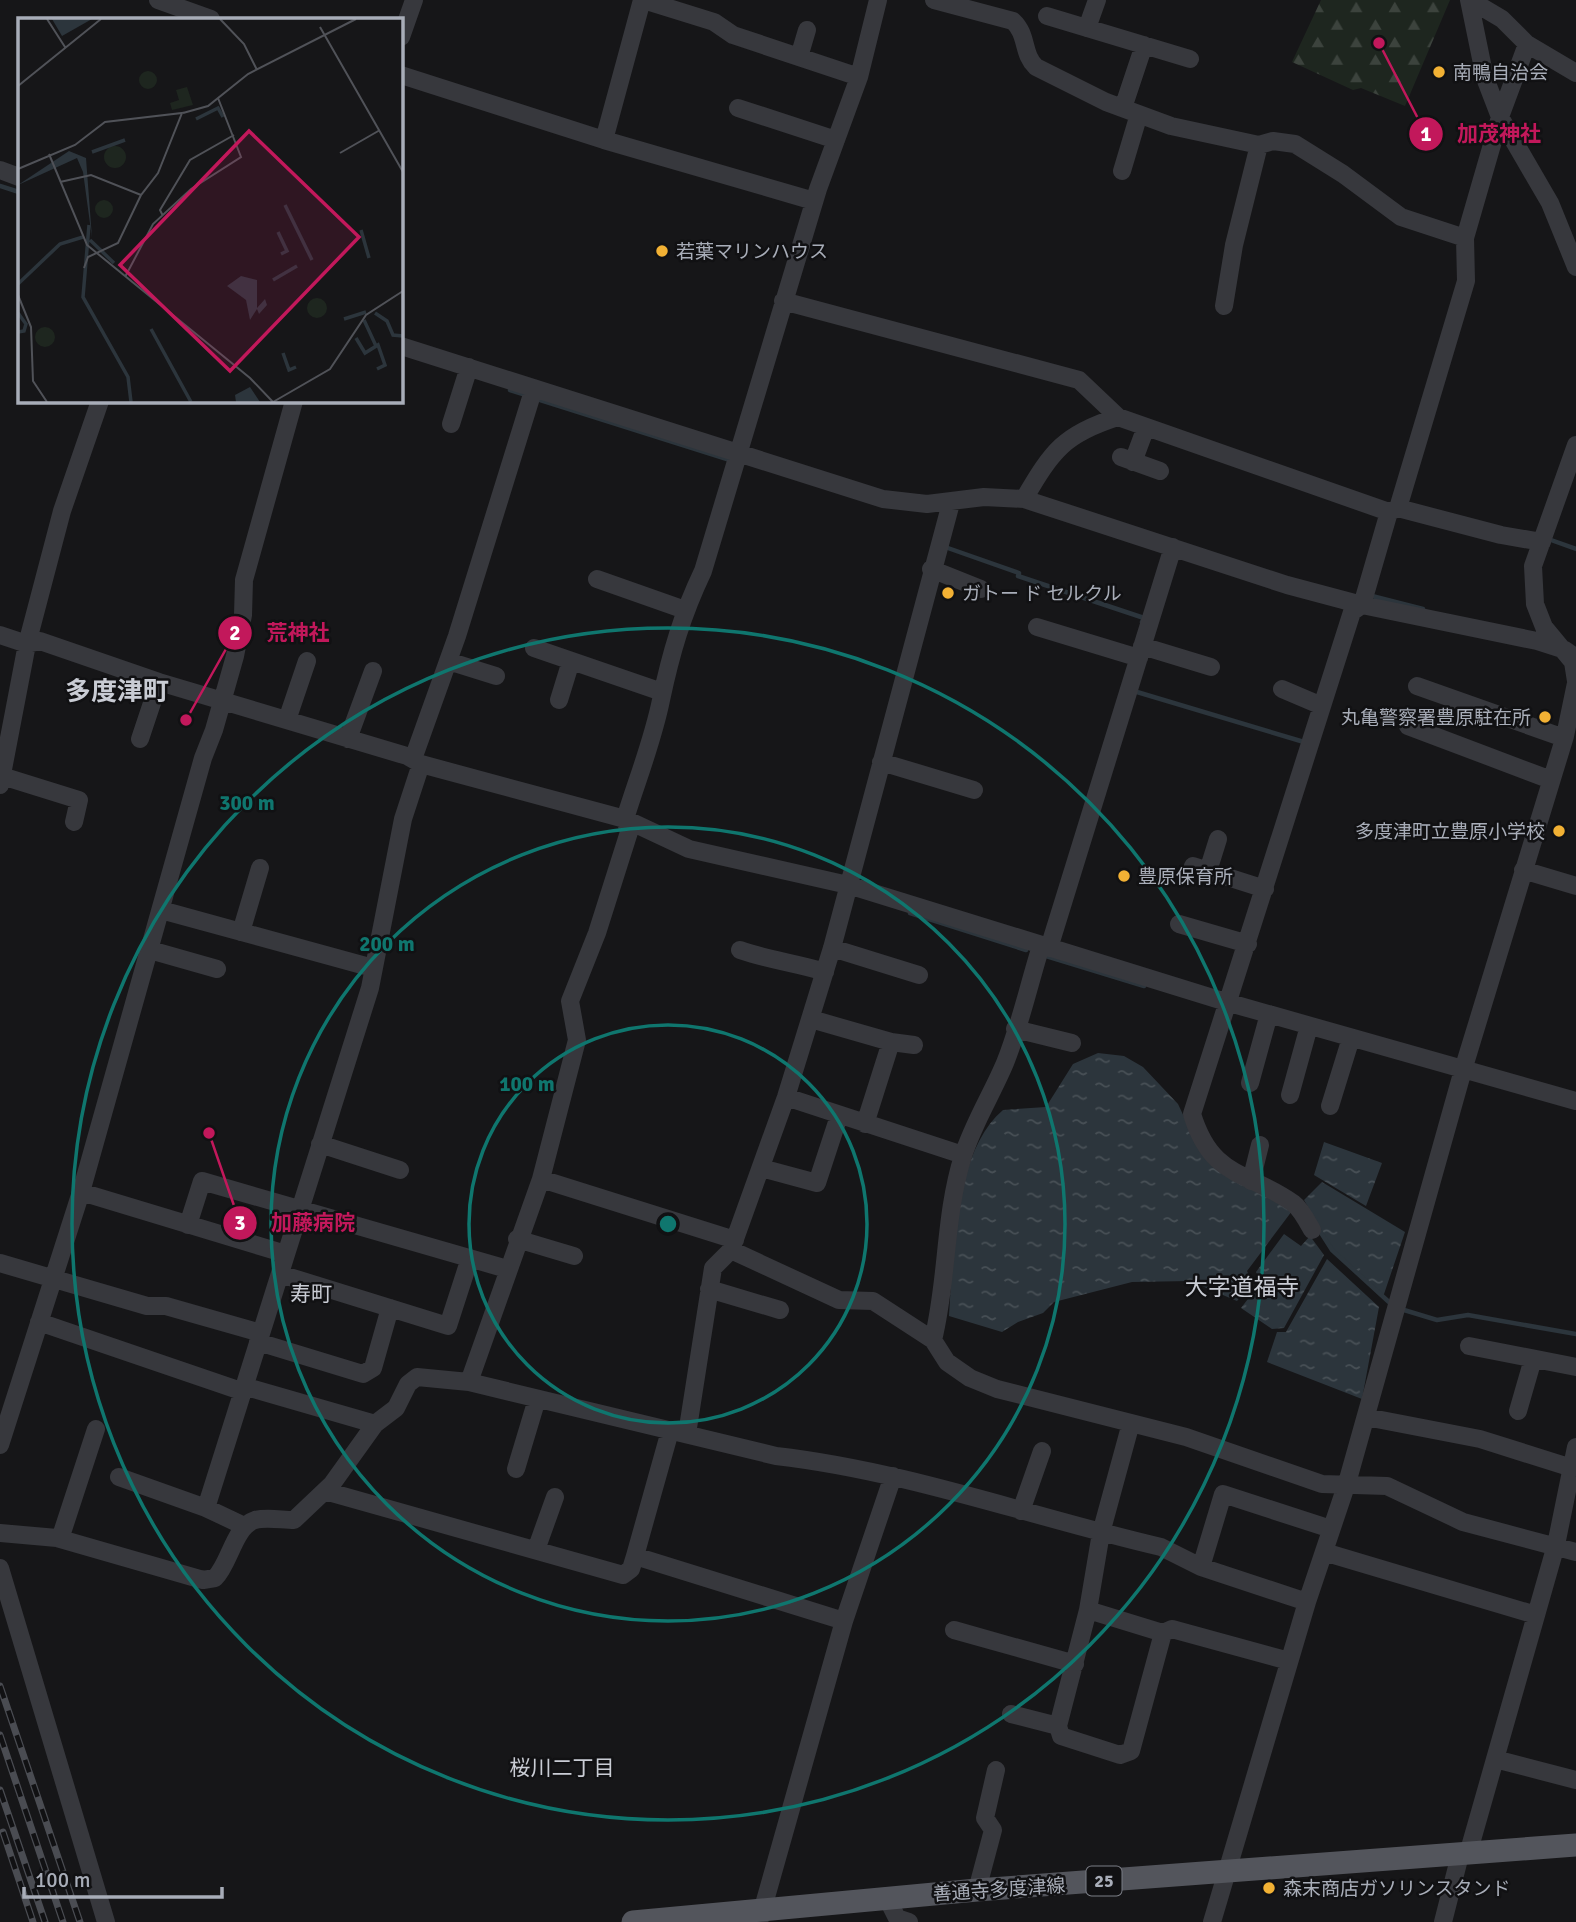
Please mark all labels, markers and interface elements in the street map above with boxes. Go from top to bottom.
inset map [18,18,402,402]
place label: 南鴨自治会 [1453,61,1548,85]
marker: 南鴨自治会 [1431,64,1447,80]
callout: 加茂神社 [1408,113,1555,155]
text: 1 [1420,121,1432,147]
text: 加茂神社 [1457,121,1541,147]
place label: 若葉マリンハウス [676,240,828,264]
marker: 若葉マリンハウス [654,243,670,259]
place label: ガトー ド セルクル [962,582,1122,606]
marker: ガトー ド セルクル [940,585,956,601]
callout: 荒神社 [217,612,343,654]
text: 2 [229,620,241,646]
text: 荒神社 [267,620,330,646]
district label: 多度津町 [65,676,169,708]
place label: 丸亀警察署豊原駐在所 [1341,706,1531,730]
marker: 丸亀警察署豊原駐在所 [1537,709,1553,725]
text: 300 m [219,790,275,816]
place label: 多度津町立豊原小学校 [1355,820,1545,844]
marker: 多度津町立豊原小学校 [1551,823,1567,839]
place label: 豊原保育所 [1138,865,1233,889]
marker: 豊原保育所 [1116,868,1132,884]
text: 200 m [359,931,415,957]
text: 100 m [499,1071,555,1097]
callout: 加藤病院 [222,1202,369,1244]
text: 3 [234,1210,246,1236]
text: 加藤病院 [271,1210,355,1236]
centre of rings [656,1212,680,1236]
district label: 大字道福寺 [1185,1273,1300,1302]
district label: 寿町 [290,1281,332,1307]
district label: 桜川二丁目 [510,1755,615,1781]
scale bar [24,1856,222,1900]
text: 100 m [35,1867,90,1893]
road number: 25 [1086,1867,1122,1896]
street label: 善通寺多度津線 [932,1873,1066,1907]
place label: 森末商店ガソリンスタンド [1283,1877,1511,1901]
marker: 森末商店ガソリンスタンド [1261,1880,1277,1896]

